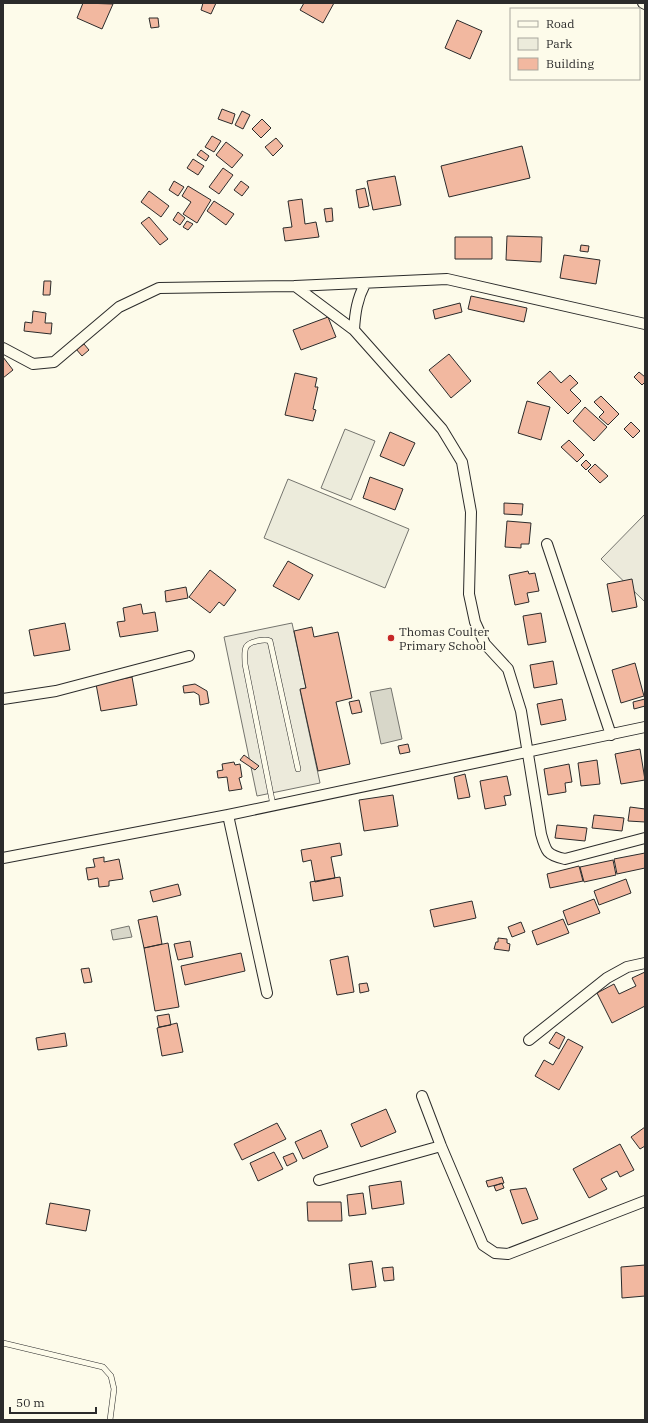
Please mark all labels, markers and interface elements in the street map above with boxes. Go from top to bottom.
legend [510,8,640,80]
text: Road [546,16,575,31]
text: Park [546,36,572,51]
text: Building [546,56,594,71]
place label: Thomas Coulter Primary School [399,624,490,653]
marker: Thomas Coulter Primary School [386,633,396,643]
scale bar [10,1389,96,1415]
text: 50 m [16,1395,45,1410]

